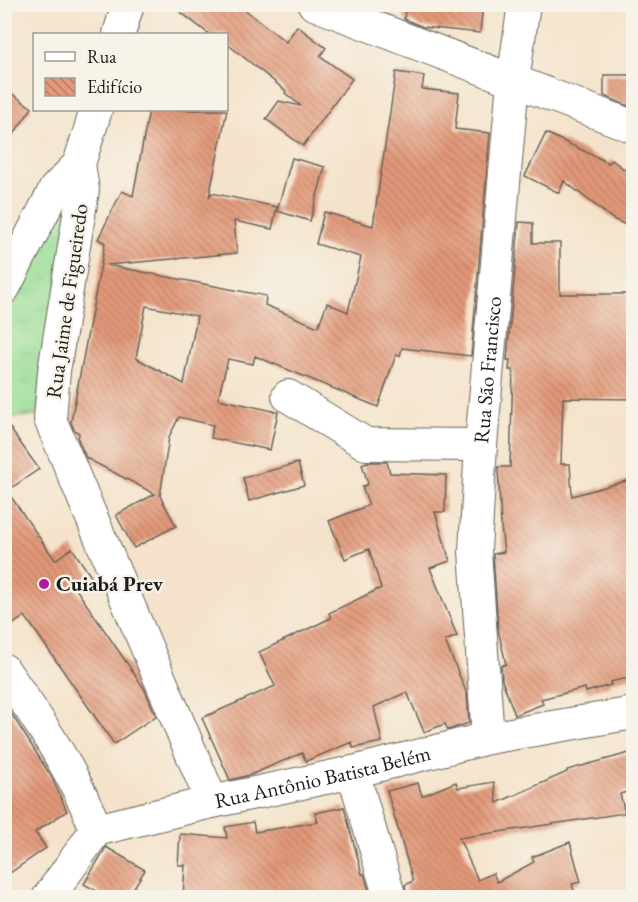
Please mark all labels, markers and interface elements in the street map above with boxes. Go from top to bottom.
legend [33,33,228,111]
text: Rua [87,45,117,68]
text: Edifício [87,75,142,98]
street label: Rua Jaime de Figueiredo [39,202,94,400]
street label: Rua São Francisco [467,295,507,445]
place label: Cuiabá Prev [56,570,164,597]
marker: Cuiabá Prev [37,577,51,591]
street label: Rua Antônio Batista Belém [212,739,433,814]

